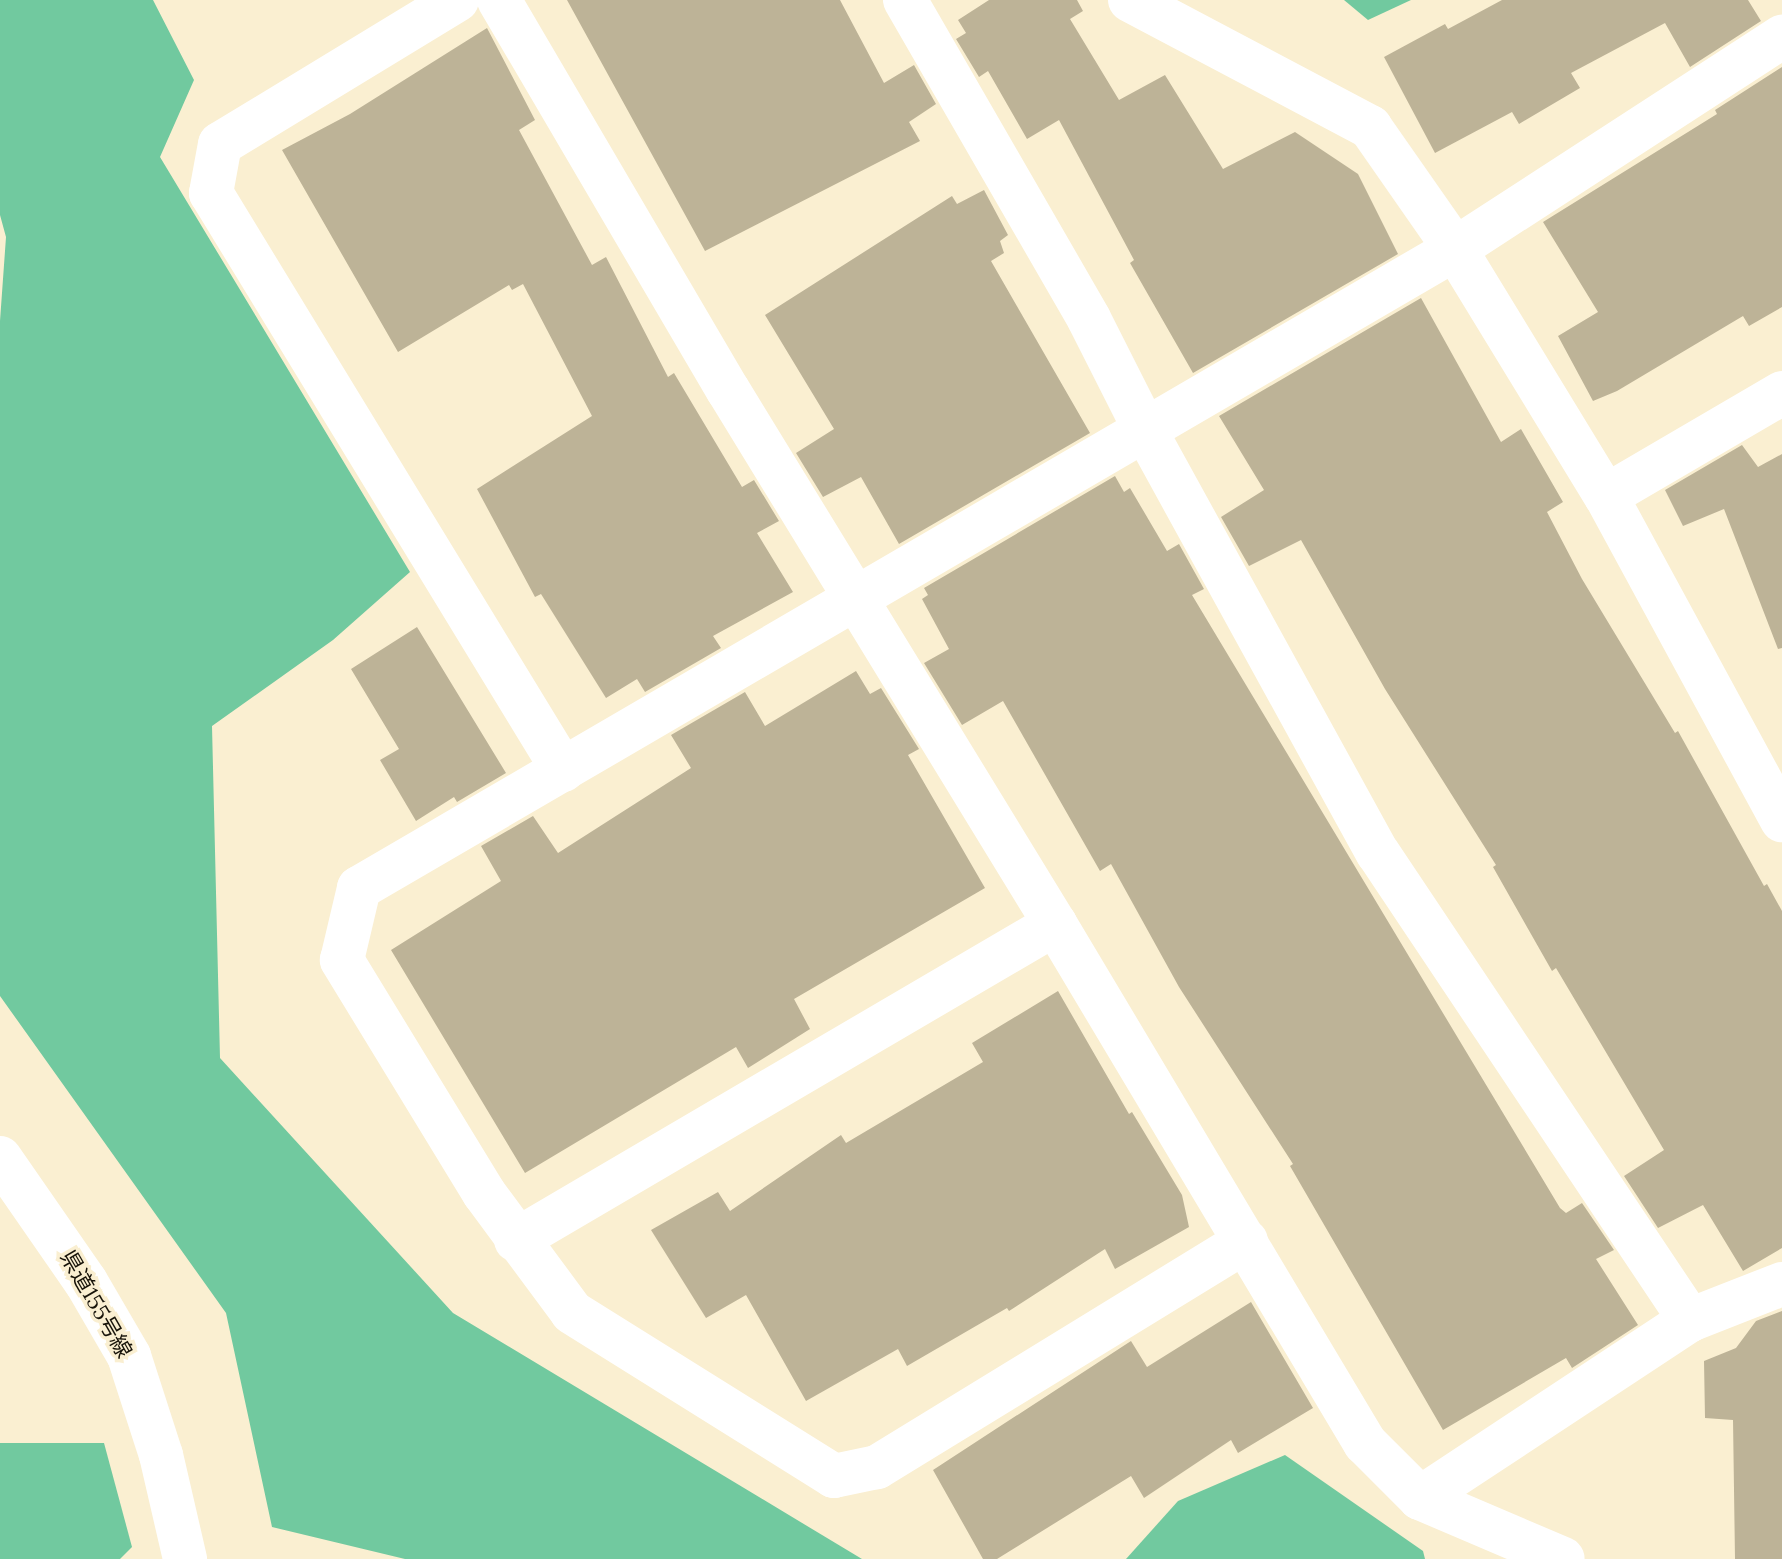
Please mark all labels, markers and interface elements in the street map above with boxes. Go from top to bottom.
street label: 県道155号線 [55,1245,137,1363]

